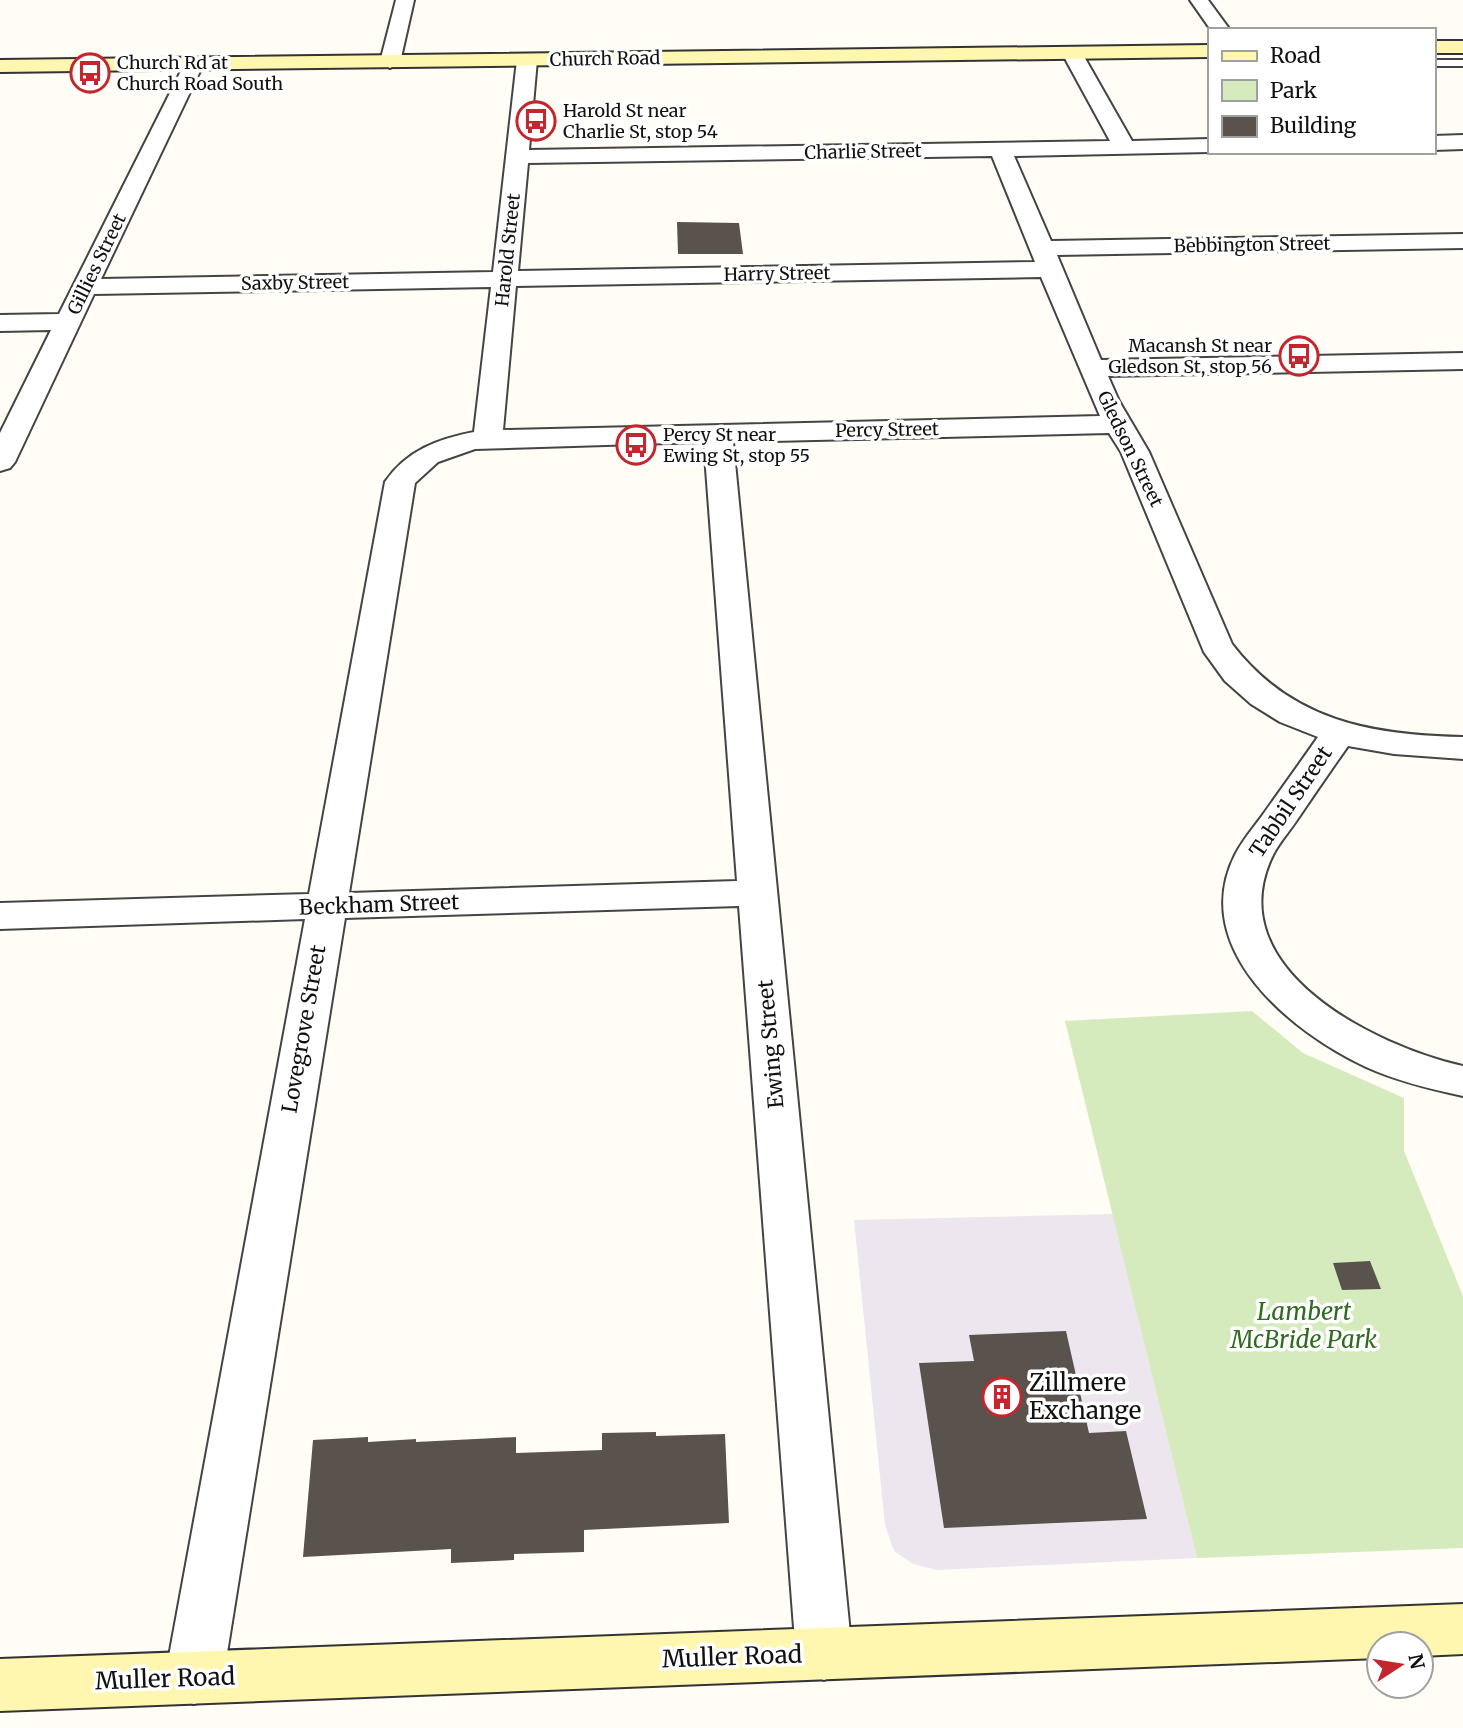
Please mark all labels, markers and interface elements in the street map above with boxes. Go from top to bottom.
legend [1208,28,1435,154]
text: Road [1270,42,1321,69]
street label: Church Road [549,46,661,71]
place label: Church Rd at Church Road South [117,51,283,95]
bus stop icon: Church Rd at Church Road South [69,52,111,94]
text: Park [1270,77,1317,104]
place label: Harold St near Charlie St, stop 54 [563,99,718,143]
bus stop icon: Harold St near Charlie St, stop 54 [515,100,557,142]
text: Building [1270,112,1357,139]
street label: Charlie Street [804,139,922,164]
street label: Harold Street [490,192,525,308]
street label: Gillies Street [62,209,131,318]
street label: Bebbington Street [1173,232,1331,257]
street label: Harry Street [723,261,831,286]
street label: Saxby Street [241,270,349,295]
place label: Macansh St near Gledson St, stop 56 [1108,334,1272,378]
bus stop icon: Macansh St near Gledson St, stop 56 [1278,335,1320,377]
street label: Gledson Street [1092,387,1168,511]
street label: Percy Street [835,417,939,442]
place label: Percy St near Ewing St, stop 55 [663,423,810,467]
bus stop icon: Percy St near Ewing St, stop 55 [615,424,657,466]
street label: Tabbil Street [1243,741,1338,863]
street label: Beckham Street [298,888,460,921]
street label: Lovegrove Street [275,943,332,1115]
street label: Ewing Street [751,979,790,1110]
park label: Lambert McBride Park [1230,1296,1377,1355]
place label: Zillmere Exchange [1029,1367,1141,1426]
building icon: Zillmere Exchange [981,1376,1023,1418]
north arrow [1365,1630,1435,1700]
street label: Muller Road [661,1639,803,1674]
text: N [1403,1652,1430,1671]
street label: Muller Road [94,1661,236,1696]

